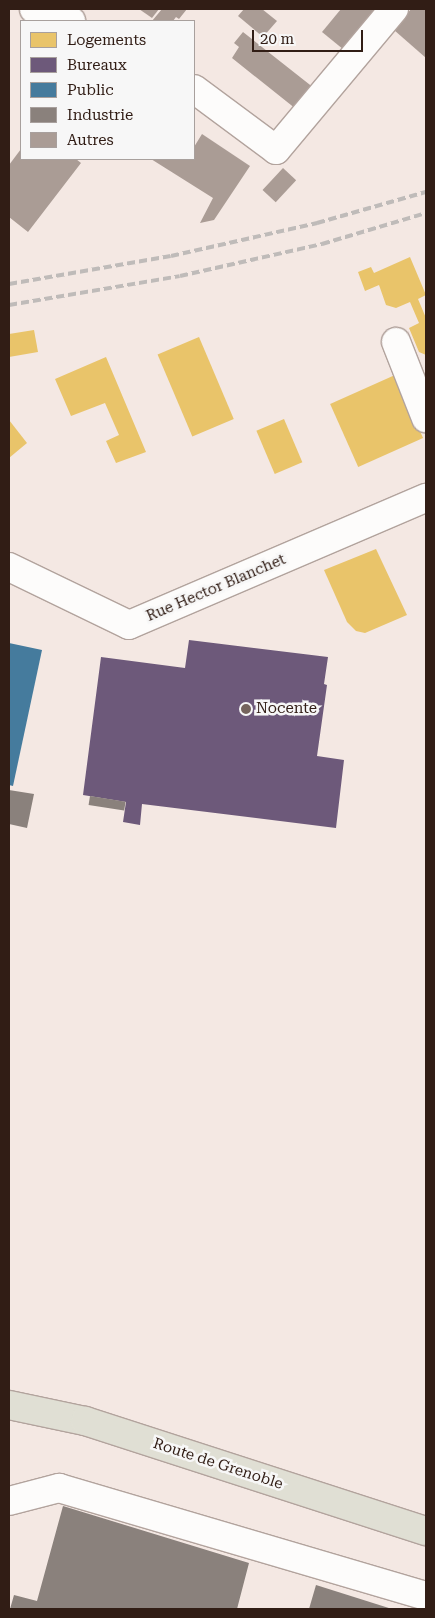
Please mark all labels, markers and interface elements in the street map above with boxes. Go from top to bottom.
legend [20,20,195,160]
scale bar [255,20,366,52]
text: 20 m [260,30,294,48]
text: Logements [67,31,146,49]
text: Bureaux [67,56,127,74]
text: Public [67,81,114,99]
text: Industrie [67,106,133,124]
text: Autres [67,131,114,149]
street label: Rue Hector Blanchet [144,550,288,626]
place label: Nocente [256,700,317,718]
marker: Nocente [240,703,252,715]
street label: Route de Grenoble [151,1435,285,1493]

